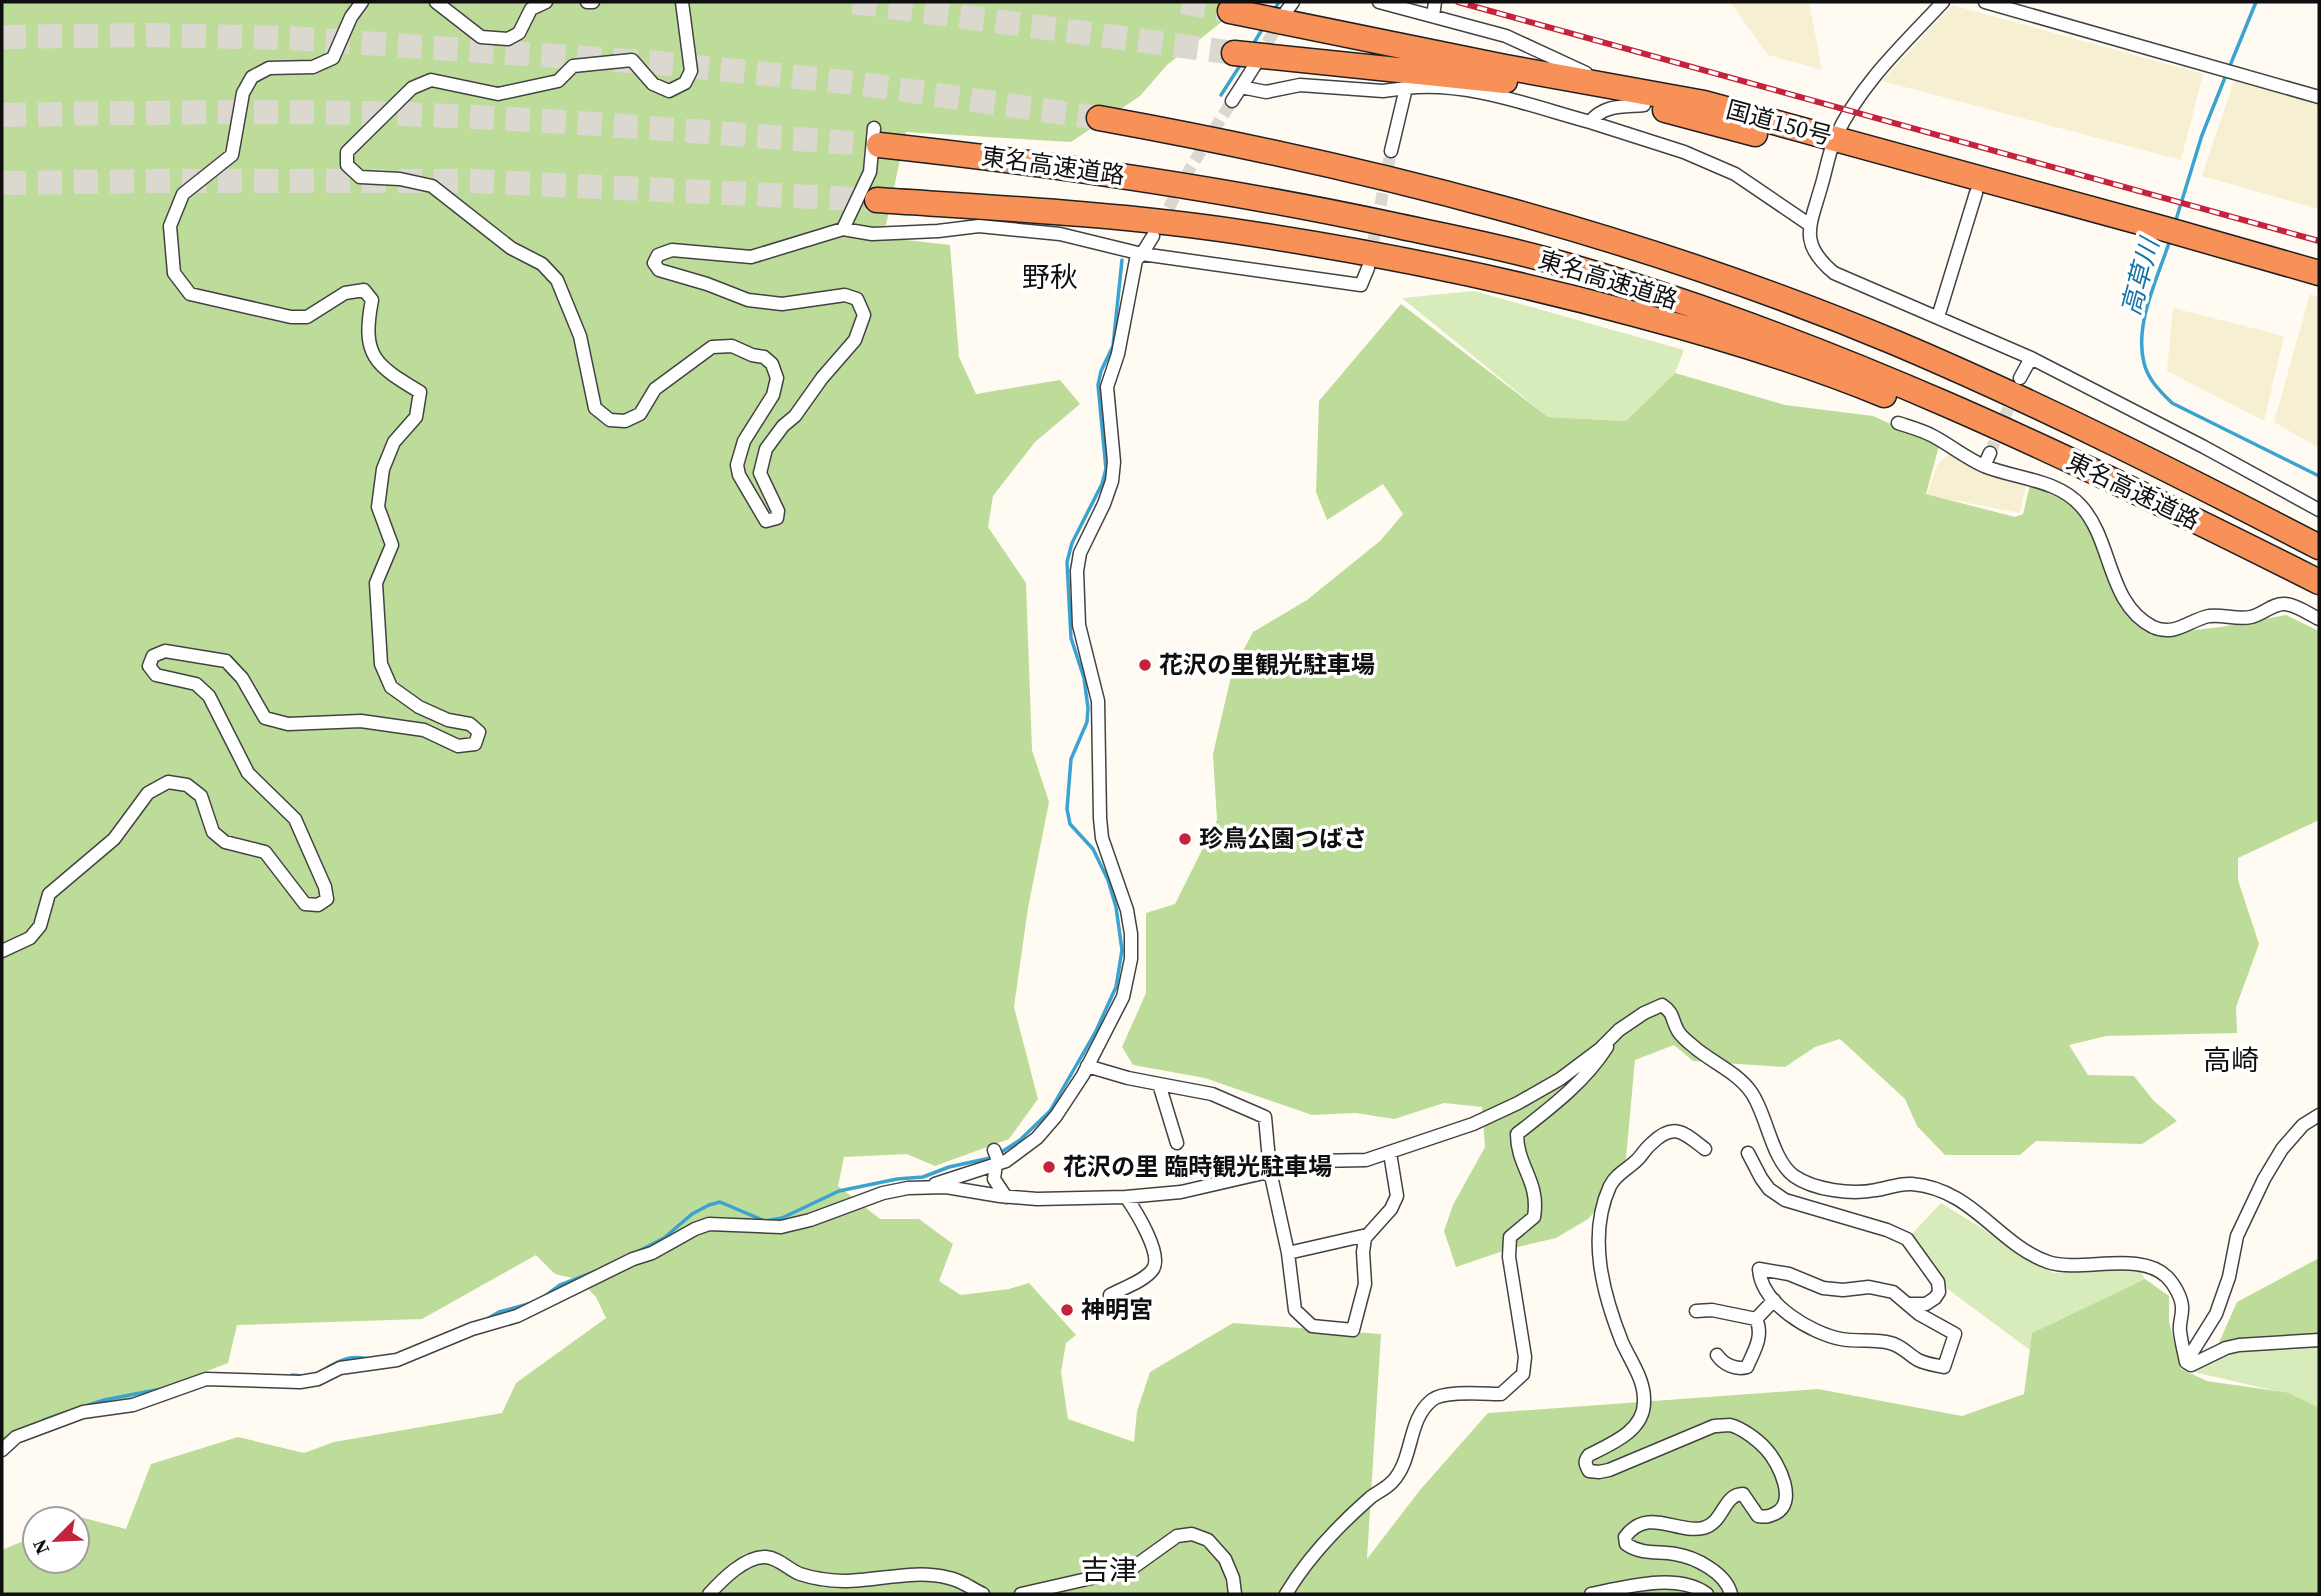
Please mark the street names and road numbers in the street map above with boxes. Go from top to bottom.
street label: 国道150号 [1723,93,1836,152]
street label: 東名高速道路 [979,139,1127,192]
street label: 東名高速道路 [1534,243,1682,316]
street label: 東名高速道路 [2061,444,2205,537]

